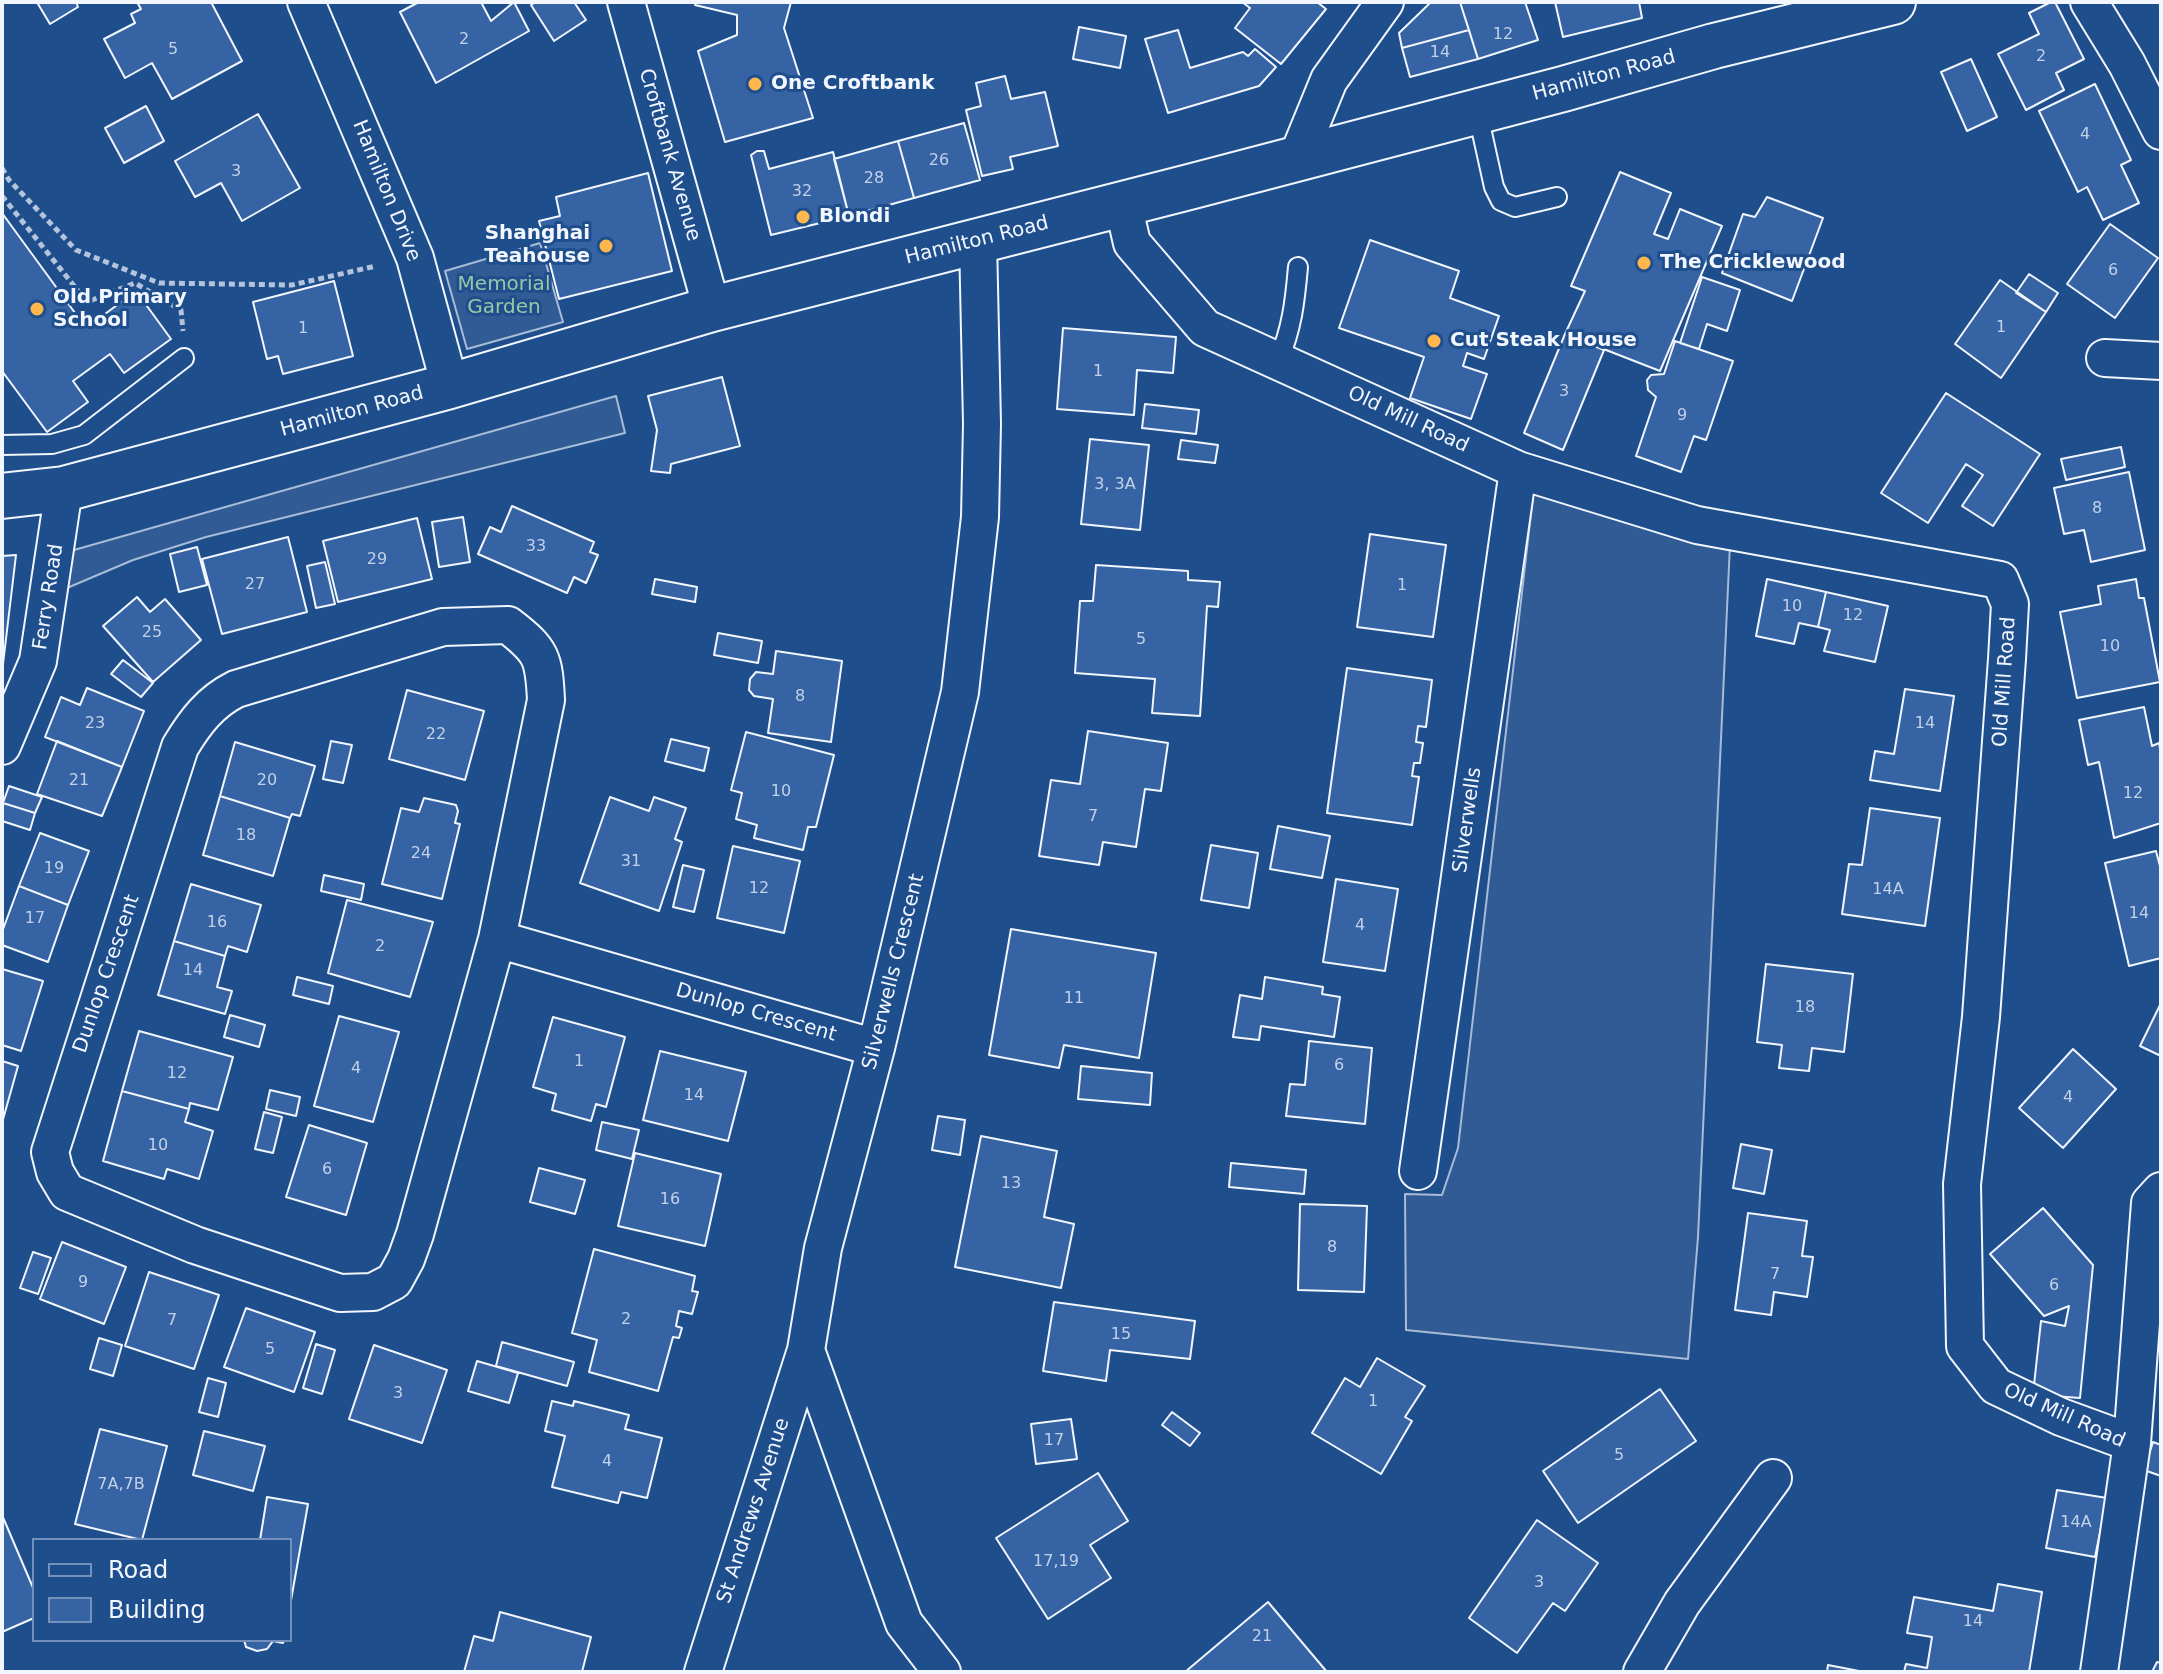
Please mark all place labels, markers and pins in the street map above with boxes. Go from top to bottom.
place label: One Croftbank [771,72,935,96]
marker: One Croftbank [746,75,764,93]
place label: Blondi [819,205,890,229]
marker: Blondi [794,208,812,226]
place label: Shanghai Teahouse [484,222,590,269]
marker: Shanghai Teahouse [597,237,615,255]
place label: The Cricklewood [1660,251,1846,275]
marker: The Cricklewood [1635,254,1653,272]
place label: Old Primary School [53,286,187,333]
marker: Old Primary School [28,300,46,318]
place label: Cut Steak House [1450,329,1637,353]
marker: Cut Steak House [1425,332,1443,350]

